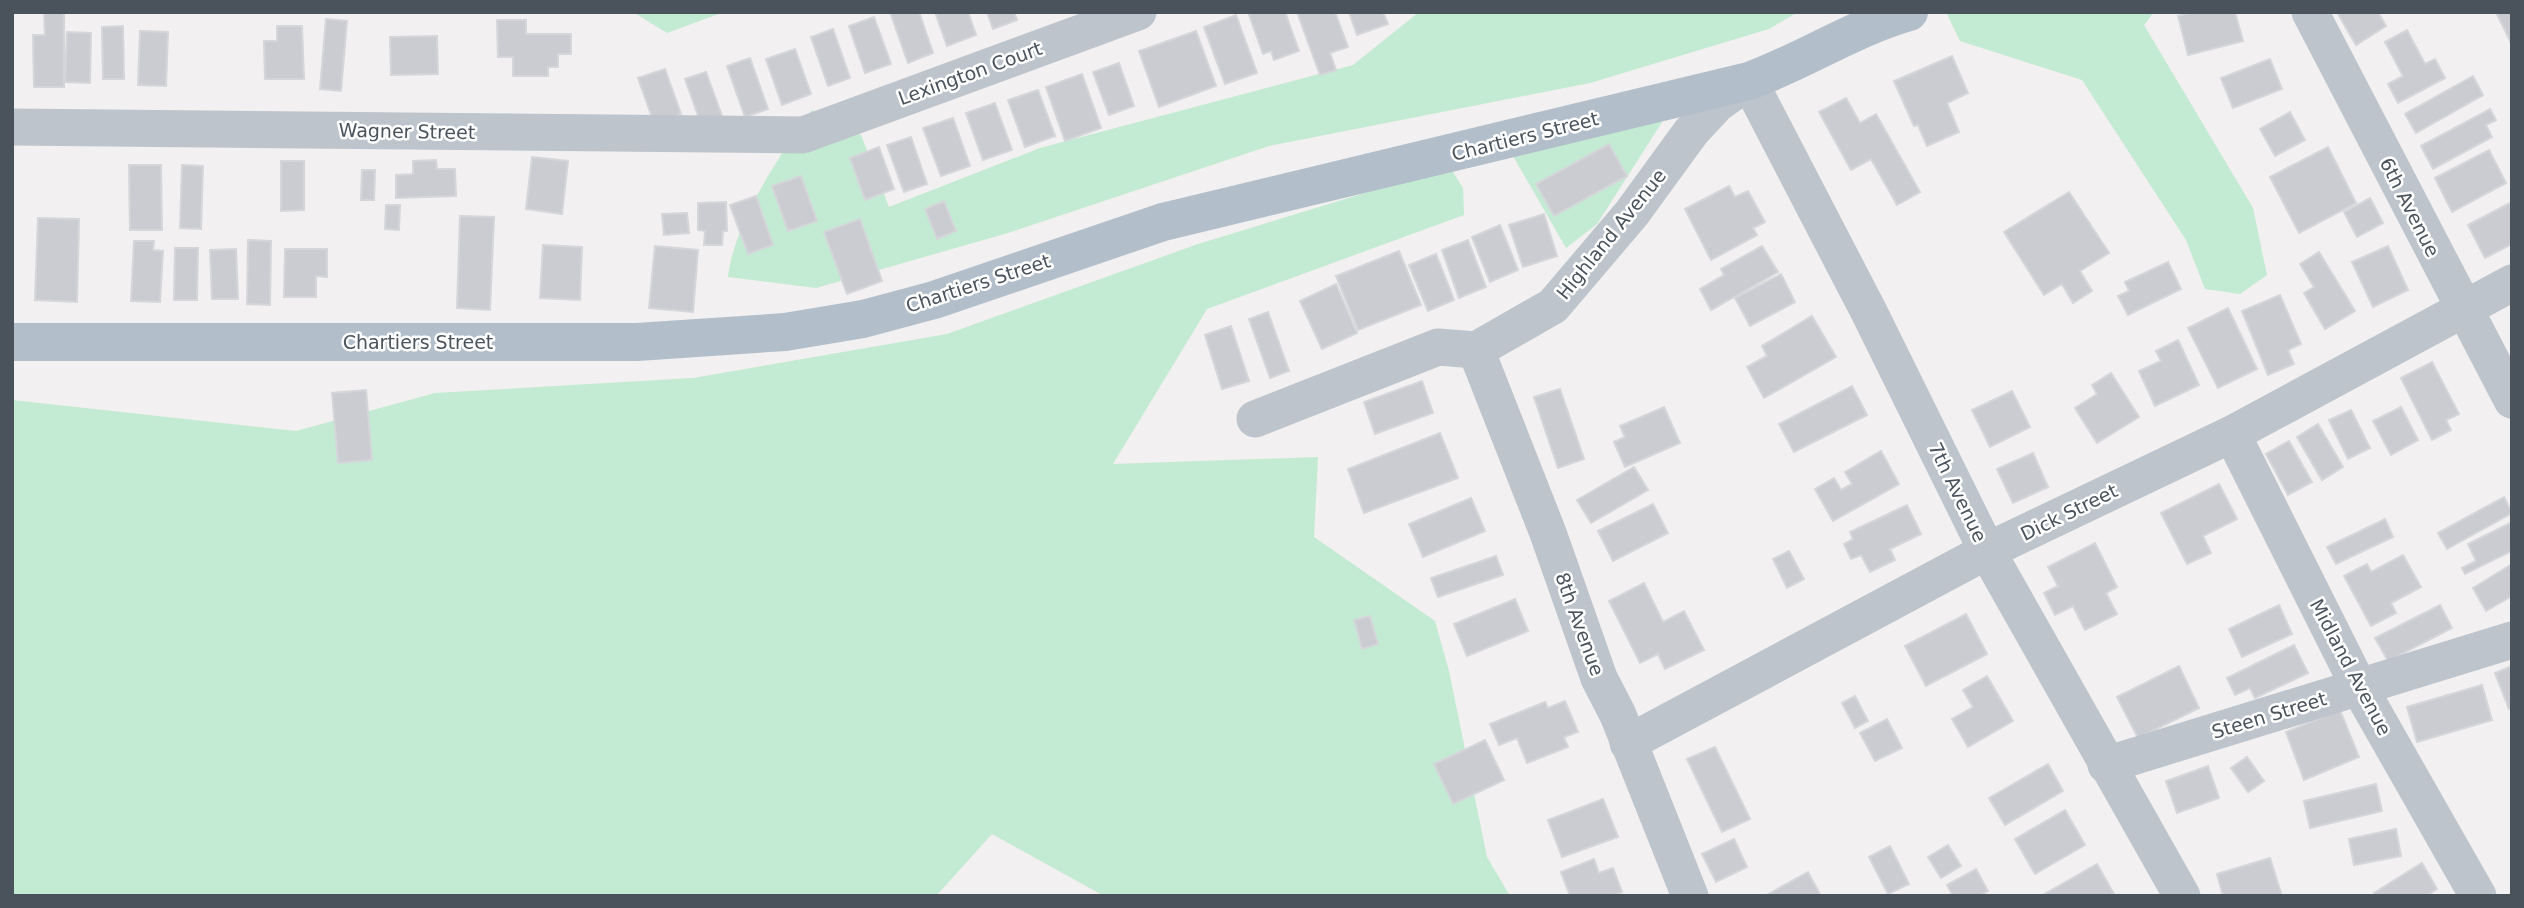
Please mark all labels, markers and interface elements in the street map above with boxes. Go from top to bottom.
street label: Lexington Court [895,37,1045,109]
street label: Chartiers Street [1449,107,1601,165]
street label: Wagner Street [339,119,475,143]
street label: 6th Avenue [2376,154,2444,260]
street label: Highland Avenue [1552,164,1670,304]
street label: Chartiers Street [903,249,1053,317]
street label: Chartiers Street [343,331,493,353]
street label: 7th Avenue [1924,439,1992,545]
street label: Dick Street [2017,479,2121,545]
street label: 8th Avenue [1551,569,1609,679]
street label: Midland Avenue [2306,595,2396,739]
street label: Steen Street [2209,687,2329,743]

